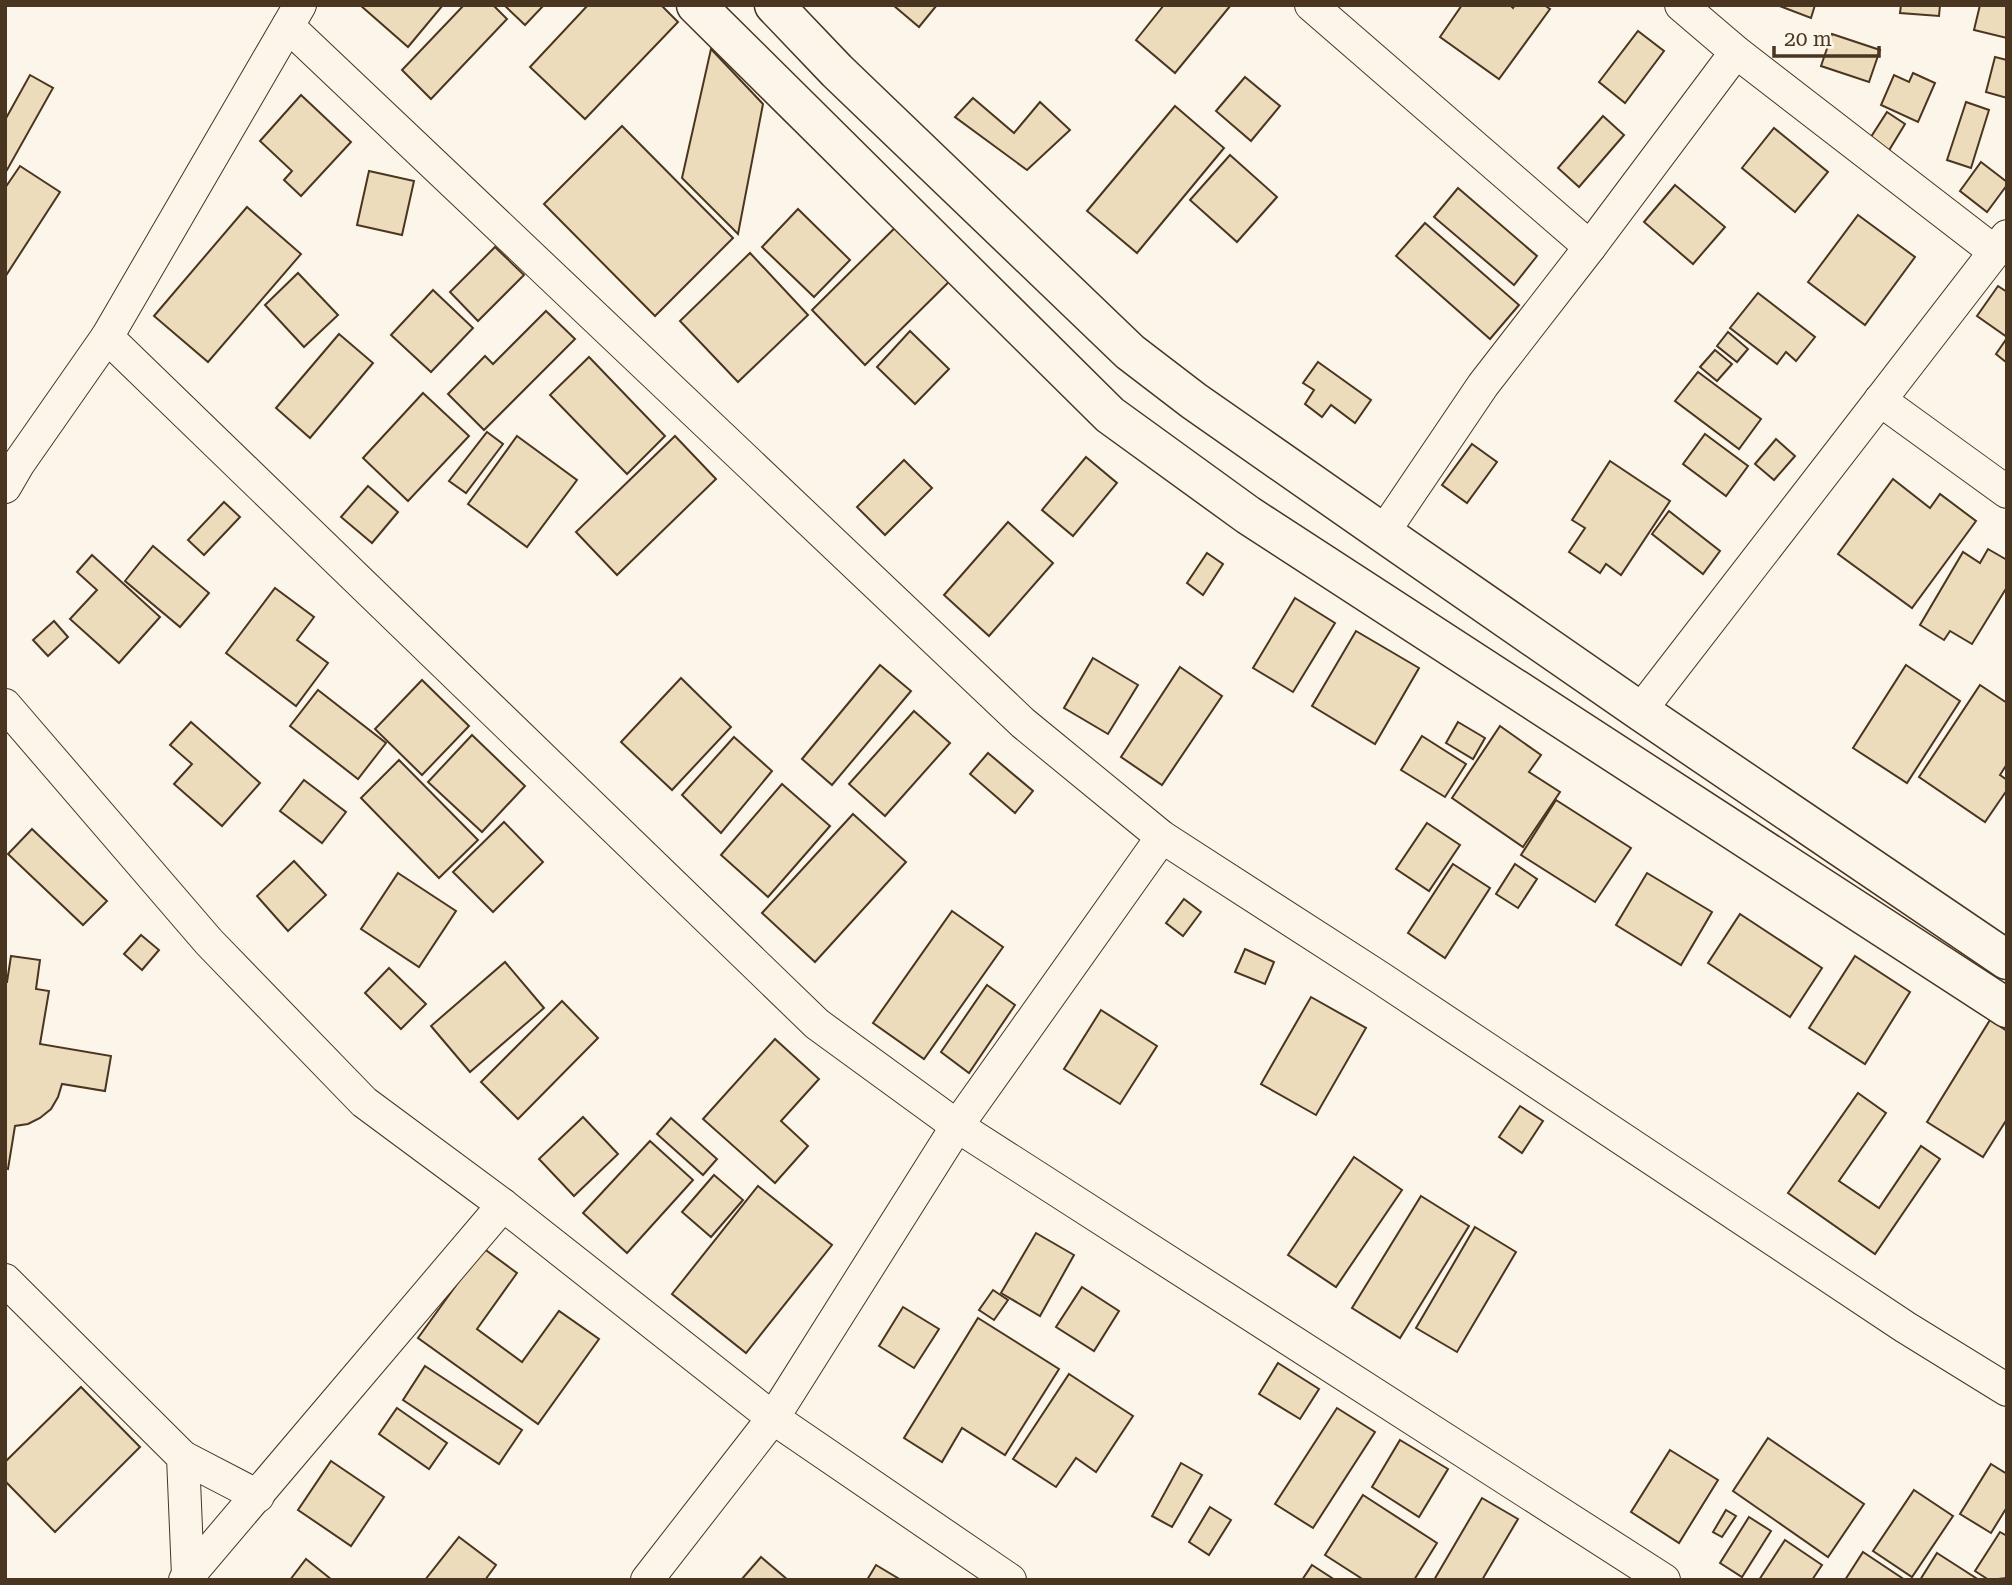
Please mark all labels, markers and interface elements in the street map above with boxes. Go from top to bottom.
scale bar [1774,14,1879,58]
text: 20 m [1784,27,1832,51]

